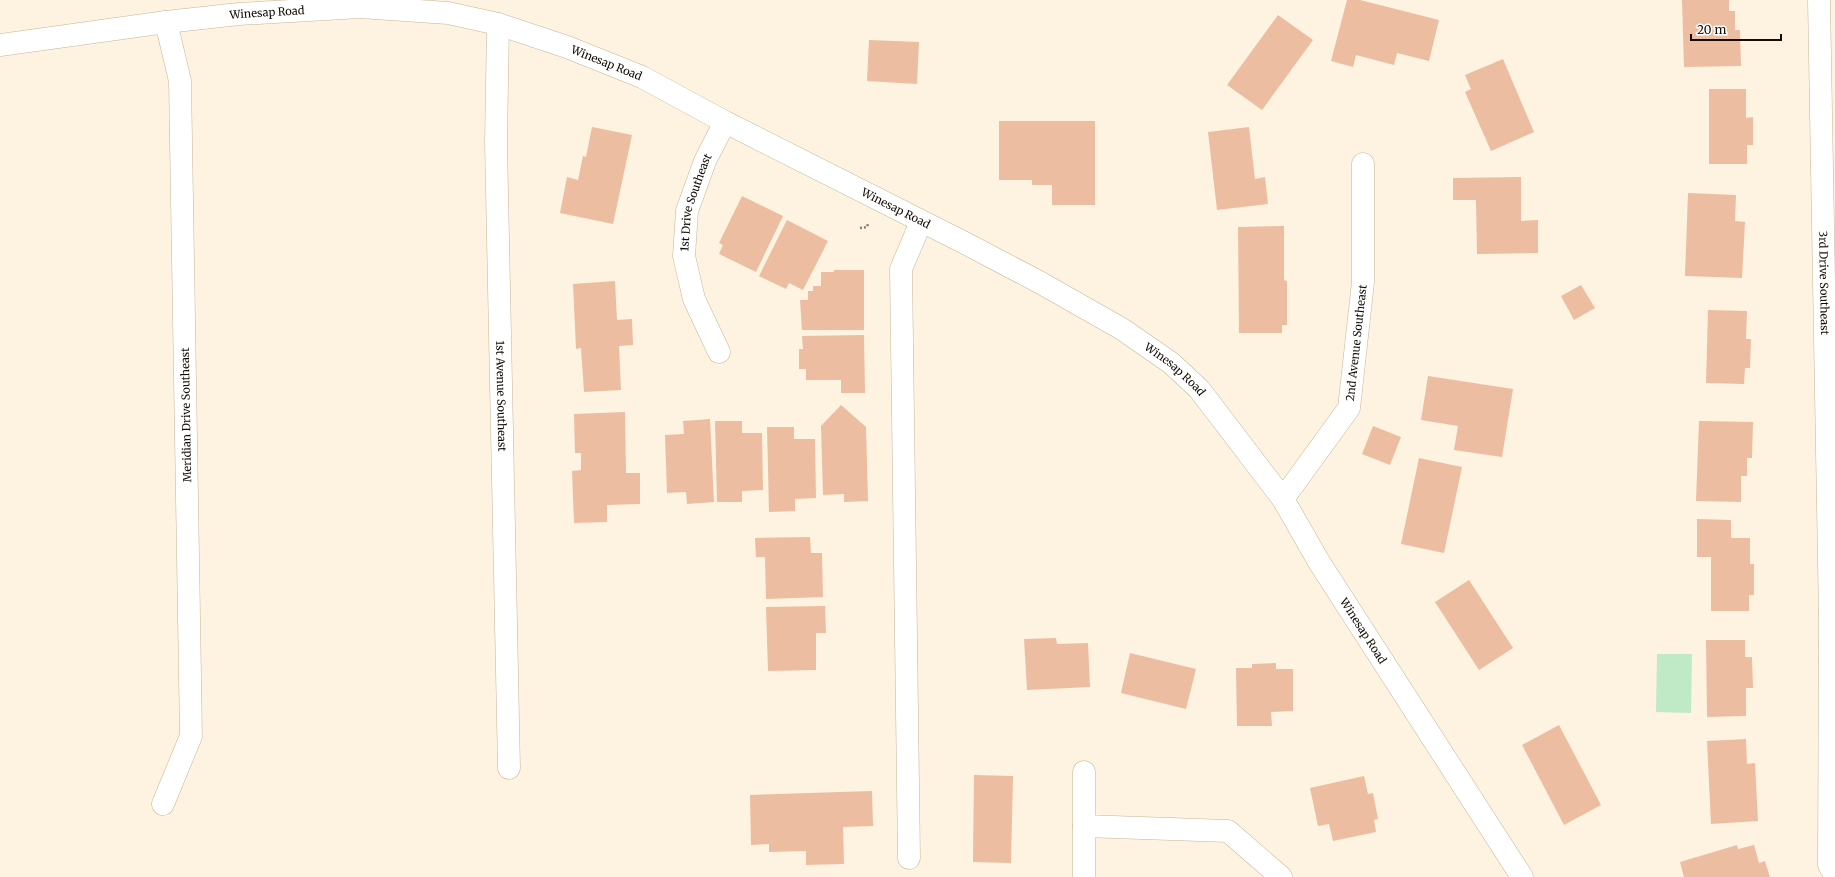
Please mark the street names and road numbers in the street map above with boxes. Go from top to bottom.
street label: Winesap Road [228,3,305,22]
street label: Winesap Road [568,42,644,83]
street label: 1st Drive Southeast [677,150,715,252]
street label: Winesap Road [858,185,933,232]
street label: 3rd Drive Southeast [1816,231,1832,336]
street label: 2nd Avenue Southeast [1343,283,1370,402]
street label: Winesap Road [1141,339,1209,399]
street label: 1st Avenue Southeast [493,340,509,452]
street label: Meridian Drive Southeast [178,347,194,483]
street label: Winesap Road [1337,595,1390,666]

